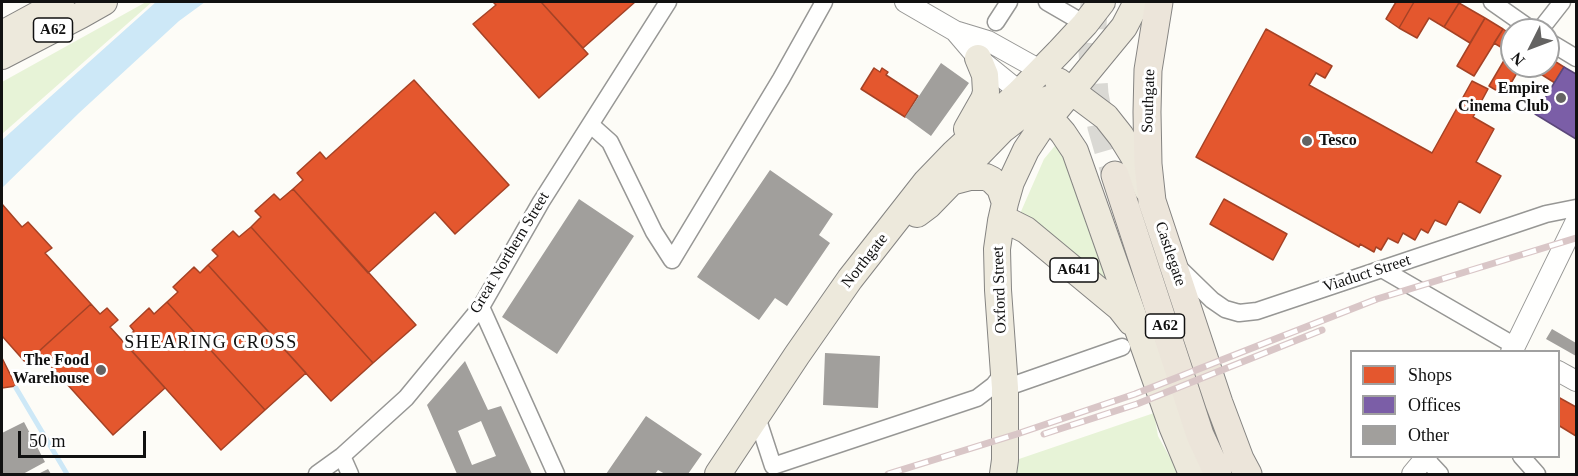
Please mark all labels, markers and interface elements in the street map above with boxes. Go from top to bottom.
road number: A62 [34,18,72,42]
north arrow [1500,18,1560,78]
text: N [1508,49,1528,69]
street label: Southgate [1138,69,1160,133]
place label: Empire Cinema Club [1458,79,1549,117]
marker: Empire Cinema Club [1554,91,1568,105]
place label: Tesco [1319,131,1357,151]
marker: Tesco [1300,134,1314,148]
street label: Great Northern Street [466,189,554,317]
street label: Castlegate [1150,219,1190,289]
street label: Northgate [838,230,892,292]
street label: Oxford Street [989,246,1011,334]
street label: Viaduct Street [1321,251,1413,297]
road number: A641 [1050,258,1098,282]
road number: A62 [1146,314,1184,338]
district label: SHEARING CROSS [124,332,298,354]
legend [1350,350,1560,458]
place label: The Food Warehouse [13,351,89,389]
marker: The Food Warehouse [94,363,108,377]
text: Shops [1408,365,1452,385]
text: Offices [1408,395,1461,415]
scale bar [21,419,148,457]
text: Other [1408,425,1449,445]
text: 50 m [29,431,66,451]

